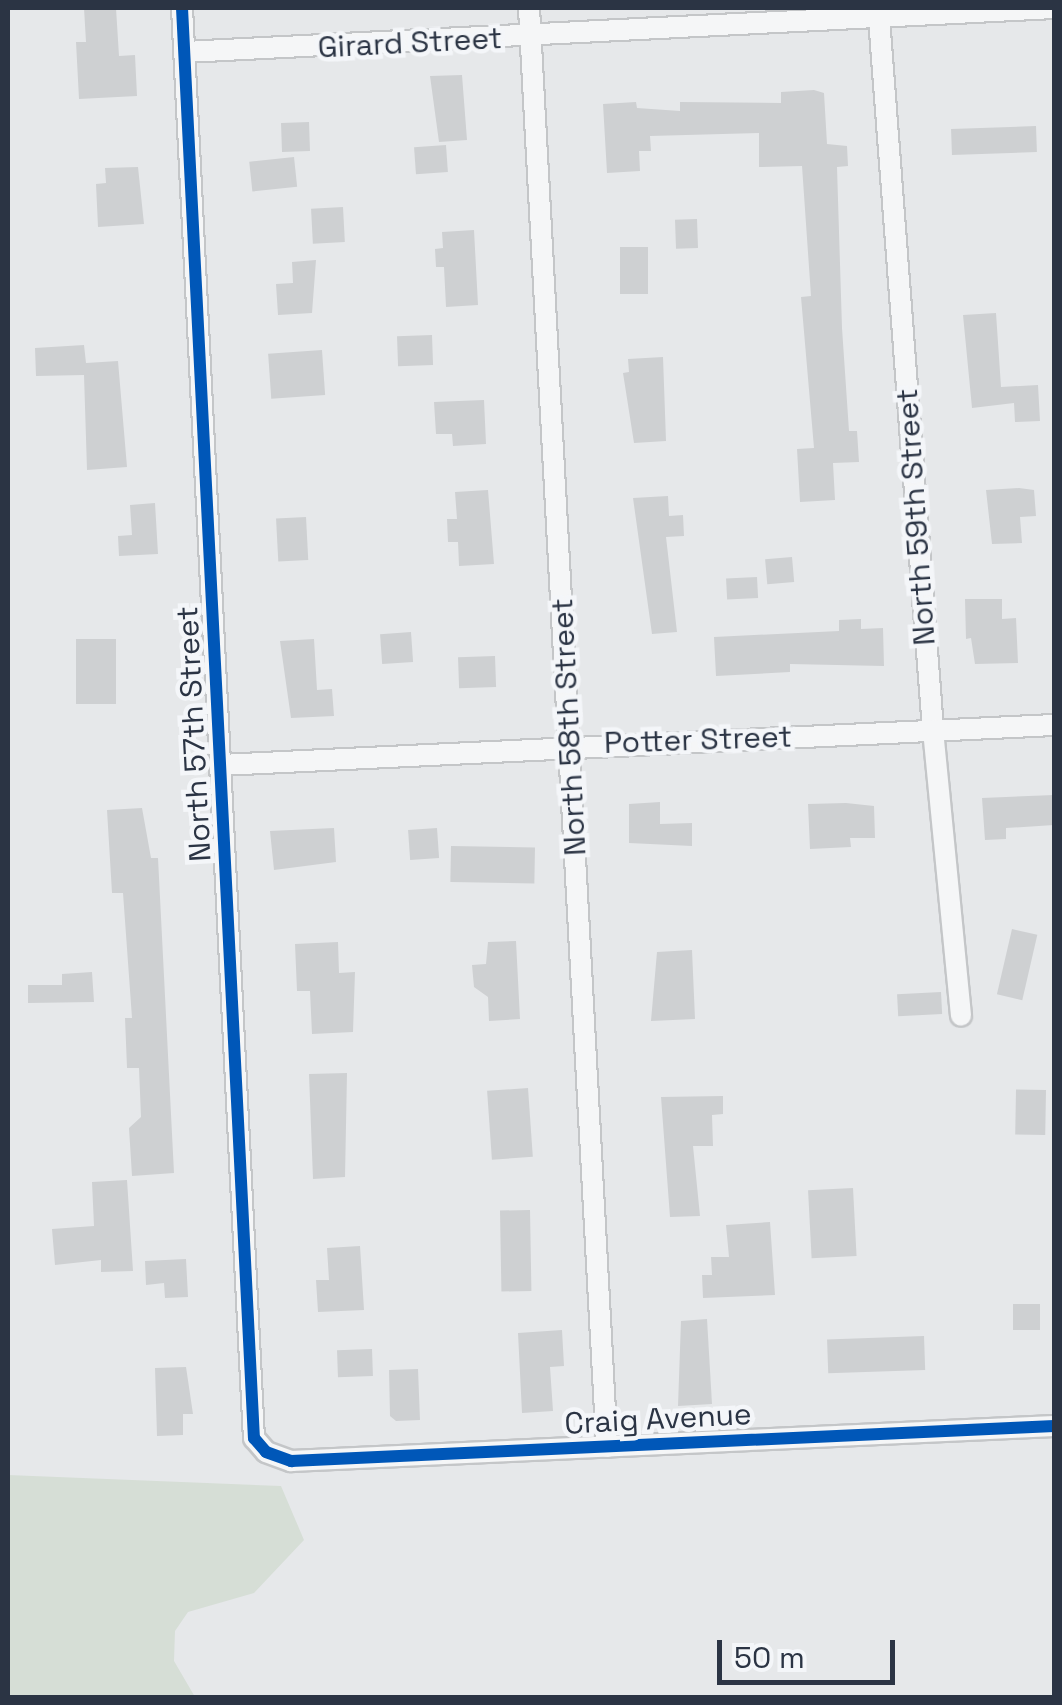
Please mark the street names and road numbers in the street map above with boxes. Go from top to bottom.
street label: Girard Street [317,20,503,66]
street label: North 59th Street [889,387,943,647]
street label: North 58th Street [544,597,594,857]
street label: North 57th Street [169,605,219,863]
street label: Potter Street [603,719,793,761]
street label: Craig Avenue [563,1396,753,1442]

